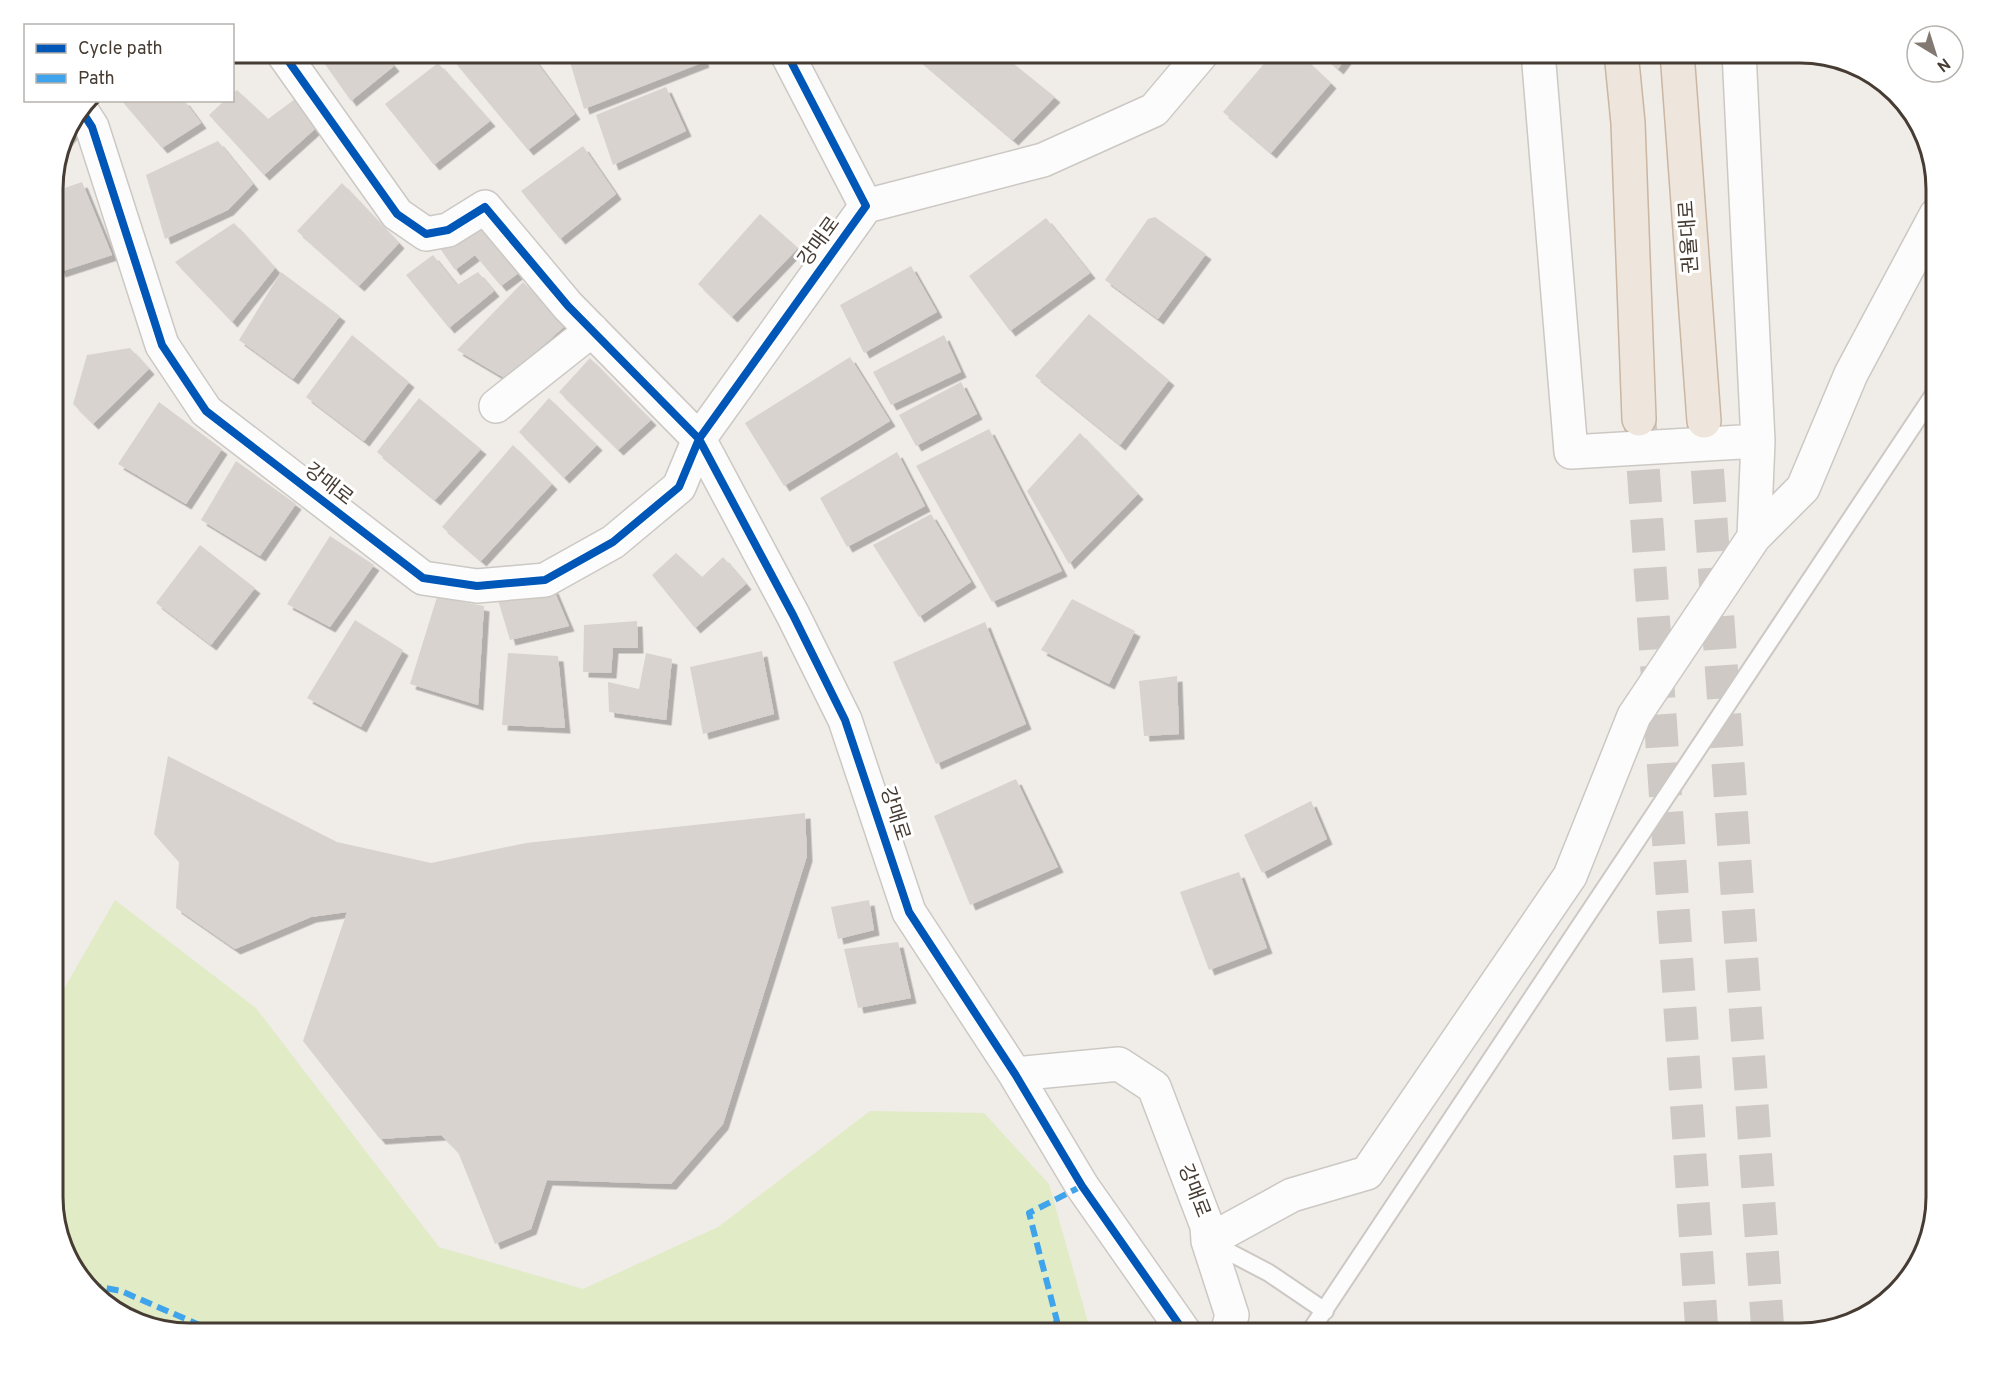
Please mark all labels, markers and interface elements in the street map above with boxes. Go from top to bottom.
legend [24,24,234,102]
north arrow [1905,24,1965,84]
text: Cycle path [78,38,163,61]
text: N [1932,53,1954,76]
text: Path [78,68,115,91]
street label: 권율대로 [1674,199,1706,275]
street label: 강매로 [793,212,847,272]
street label: 강매로 [298,458,358,512]
street label: 강매로 [873,784,915,844]
street label: 강매로 [1171,1161,1215,1221]

